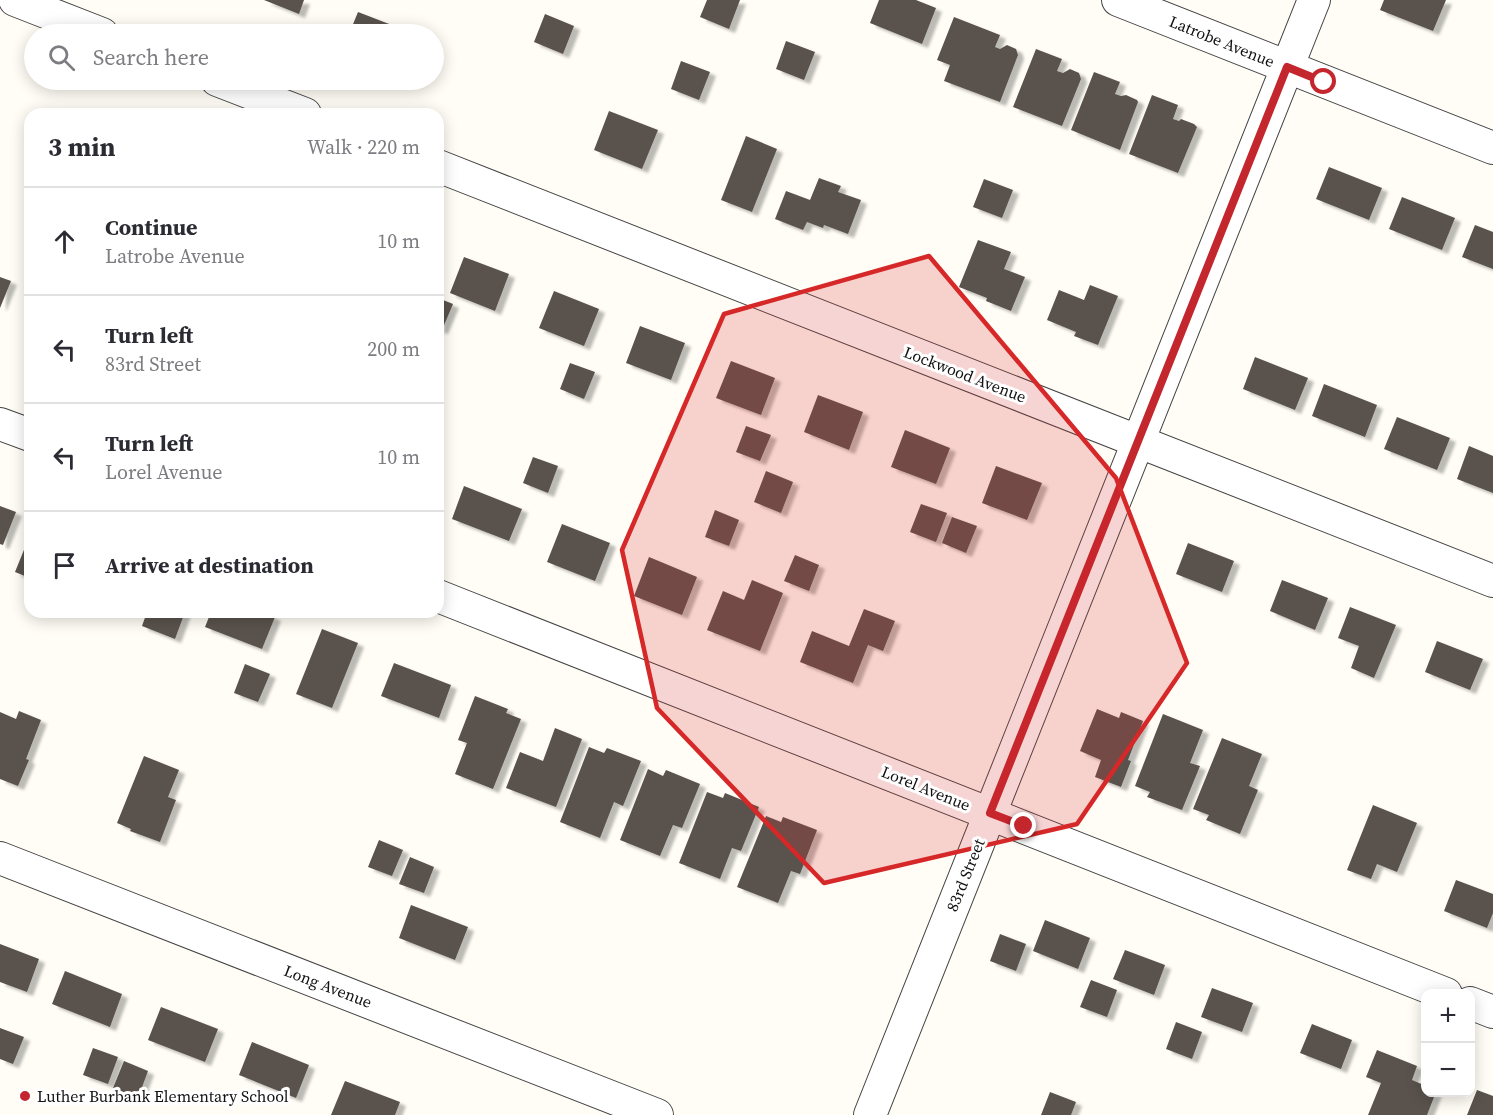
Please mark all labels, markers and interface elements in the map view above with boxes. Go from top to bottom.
street label: Latrobe Avenue [1166,10,1278,72]
search box [24,24,444,90]
icon: search [45,41,78,74]
text: Search here [93,42,209,72]
route start [1310,68,1336,94]
text: 3 min [48,129,115,165]
text: Walk · 220 m [307,133,420,161]
text: Continue [105,212,198,242]
icon: ahead [48,225,81,258]
text: 10 m [377,227,420,255]
text: Latrobe Avenue [105,242,245,270]
text: Turn left [105,320,193,350]
icon: left [48,333,81,366]
text: 200 m [367,335,420,363]
street label: Lockwood Avenue [901,341,1029,407]
text: 83rd Street [105,350,201,378]
text: Turn left [105,428,193,458]
icon: left [48,441,81,474]
text: 10 m [377,443,420,471]
text: Lorel Avenue [105,458,222,486]
icon: arrive [48,549,81,582]
text: Arrive at destination [105,550,314,580]
street label: Lorel Avenue [878,760,974,816]
route end [1010,812,1036,838]
street label: 83rd Street [940,835,990,915]
street label: Long Avenue [281,959,375,1013]
map controls [1421,989,1475,1097]
button: + [1421,989,1475,1043]
button: − [1421,1043,1475,1097]
place label: Luther Burbank Elementary School [37,1085,289,1107]
marker: Luther Burbank Elementary School [18,1089,32,1103]

